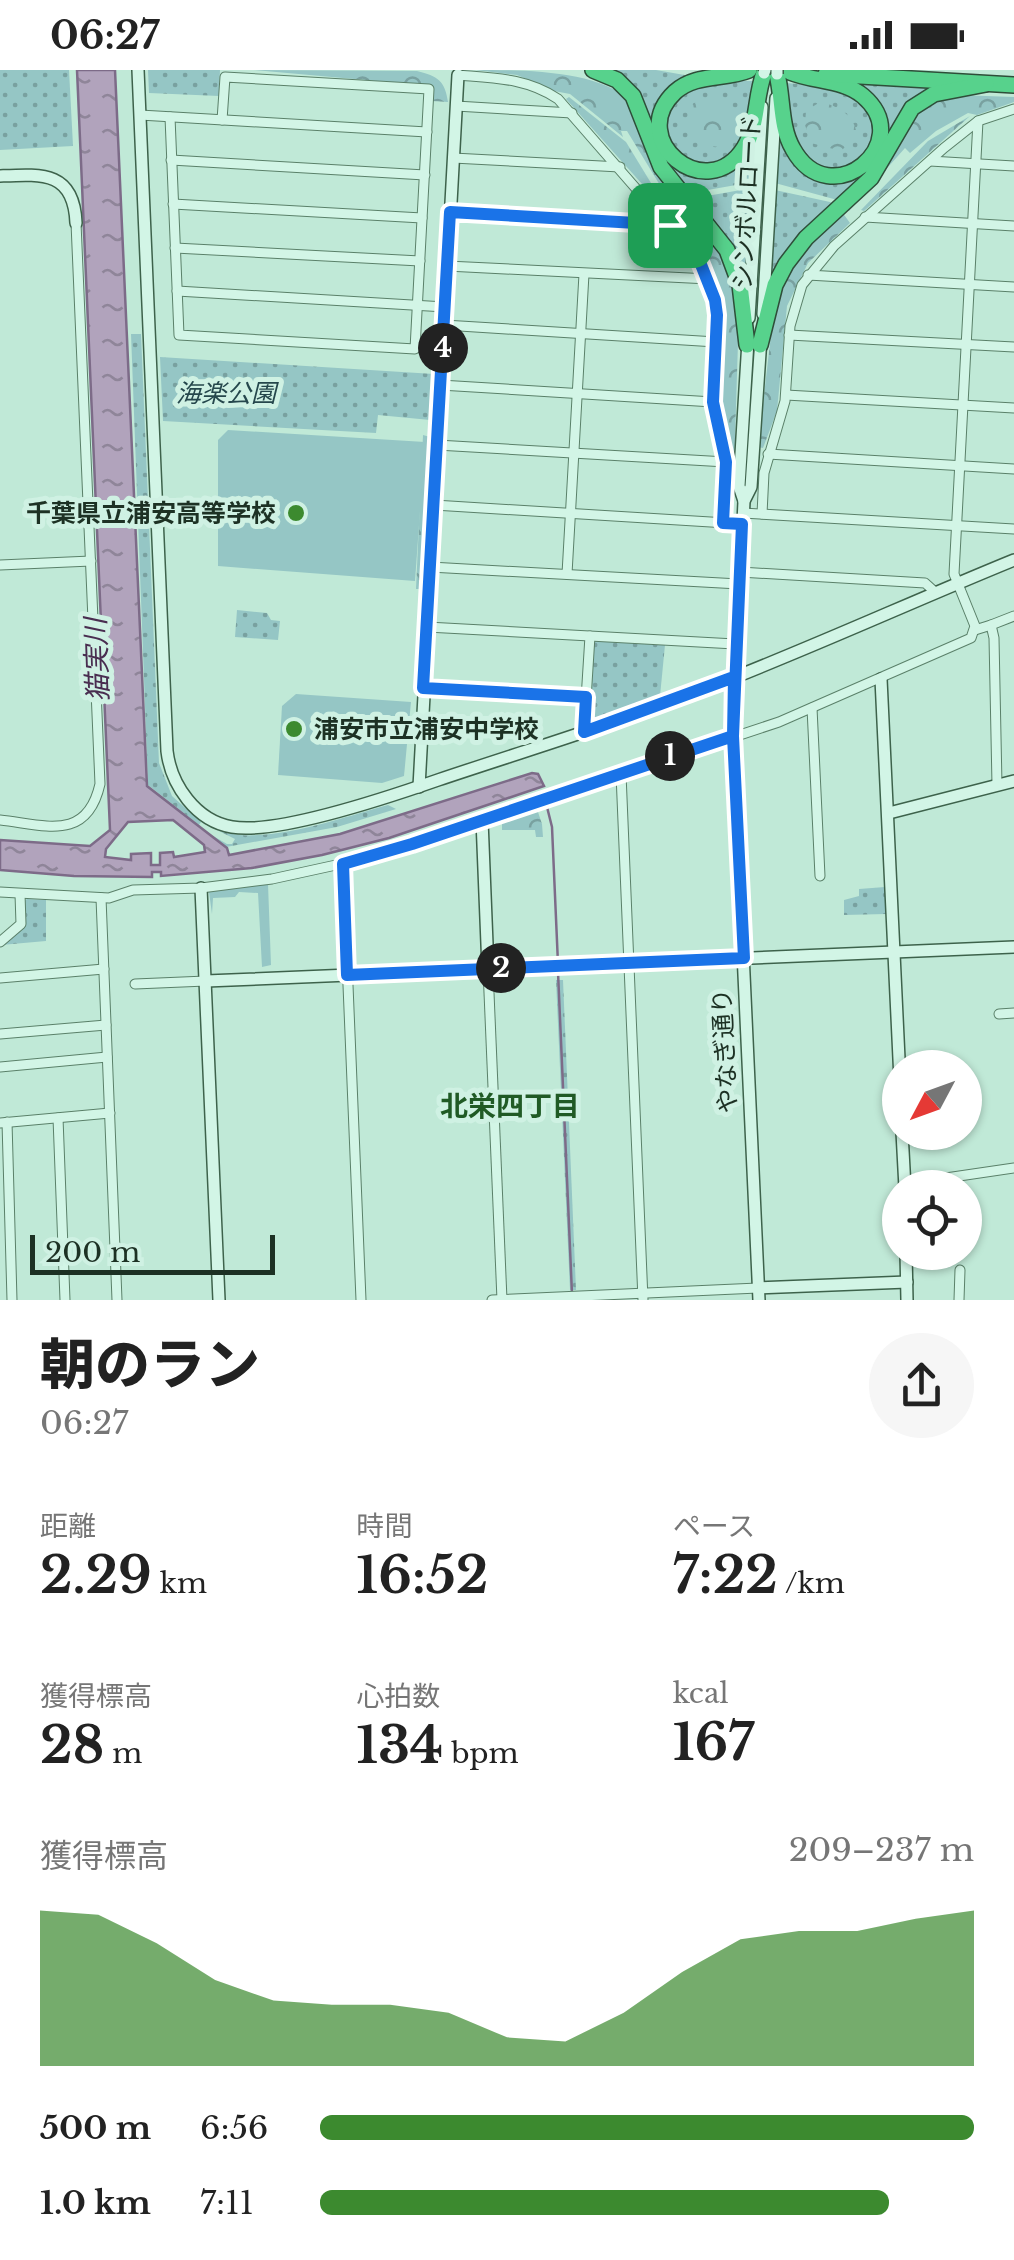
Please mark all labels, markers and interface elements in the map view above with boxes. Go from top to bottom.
text: 06:27 [50,12,159,59]
street label: シンボルロード [727,114,767,290]
pin [628,183,713,268]
icon: arrive [643,198,698,253]
pin: 4 [418,323,468,373]
text: 4 [434,330,452,365]
park label: 海楽公園 [176,378,279,409]
place label: 千葉県立浦安高等学校 [26,498,276,529]
marker: 千葉県立浦安高等学校 [285,502,307,524]
water label: 猫実川 [78,614,116,703]
place label: 浦安市立浦安中学校 [314,714,539,745]
marker: 浦安市立浦安中学校 [283,718,305,740]
pin: 1 [645,731,695,781]
text: 1 [664,738,676,773]
pin: 2 [476,943,526,993]
text: 2 [492,950,510,985]
street label: やなぎ通り [706,988,744,1114]
north arrow [882,1050,982,1150]
map controls [882,1050,982,1270]
district label: 北栄四丁目 [440,1089,580,1124]
button: locate [882,1170,982,1270]
scale bar [30,1230,275,1274]
text: 200 m [45,1235,140,1270]
text: 朝のラン [40,1331,260,1399]
button: share [869,1333,974,1438]
text: 06:27 [40,1403,128,1443]
text: 距離 [40,1509,96,1544]
text: 時間 [356,1509,412,1544]
text: ペース [673,1509,755,1544]
text: 2.29 [40,1544,152,1607]
text: 16:52 [356,1544,488,1607]
text: 7:22 [673,1544,778,1607]
text: km [152,1566,207,1601]
text: /km [778,1566,845,1601]
text: kcal [673,1676,729,1711]
text: 獲得標高 [40,1679,152,1714]
text: 心拍数 [356,1679,440,1714]
text: 167 [673,1711,754,1774]
text: 28 [40,1714,104,1777]
text: 134 [356,1714,443,1777]
text: m [104,1736,142,1771]
text: bpm [443,1736,519,1771]
text: 209–237 m [789,1830,974,1870]
text: 獲得標高 [40,1836,168,1876]
text: 500 m [40,2108,151,2148]
text: 6:56 [200,2108,268,2148]
text: 1.0 km [40,2183,151,2223]
text: 7:11 [200,2183,254,2223]

